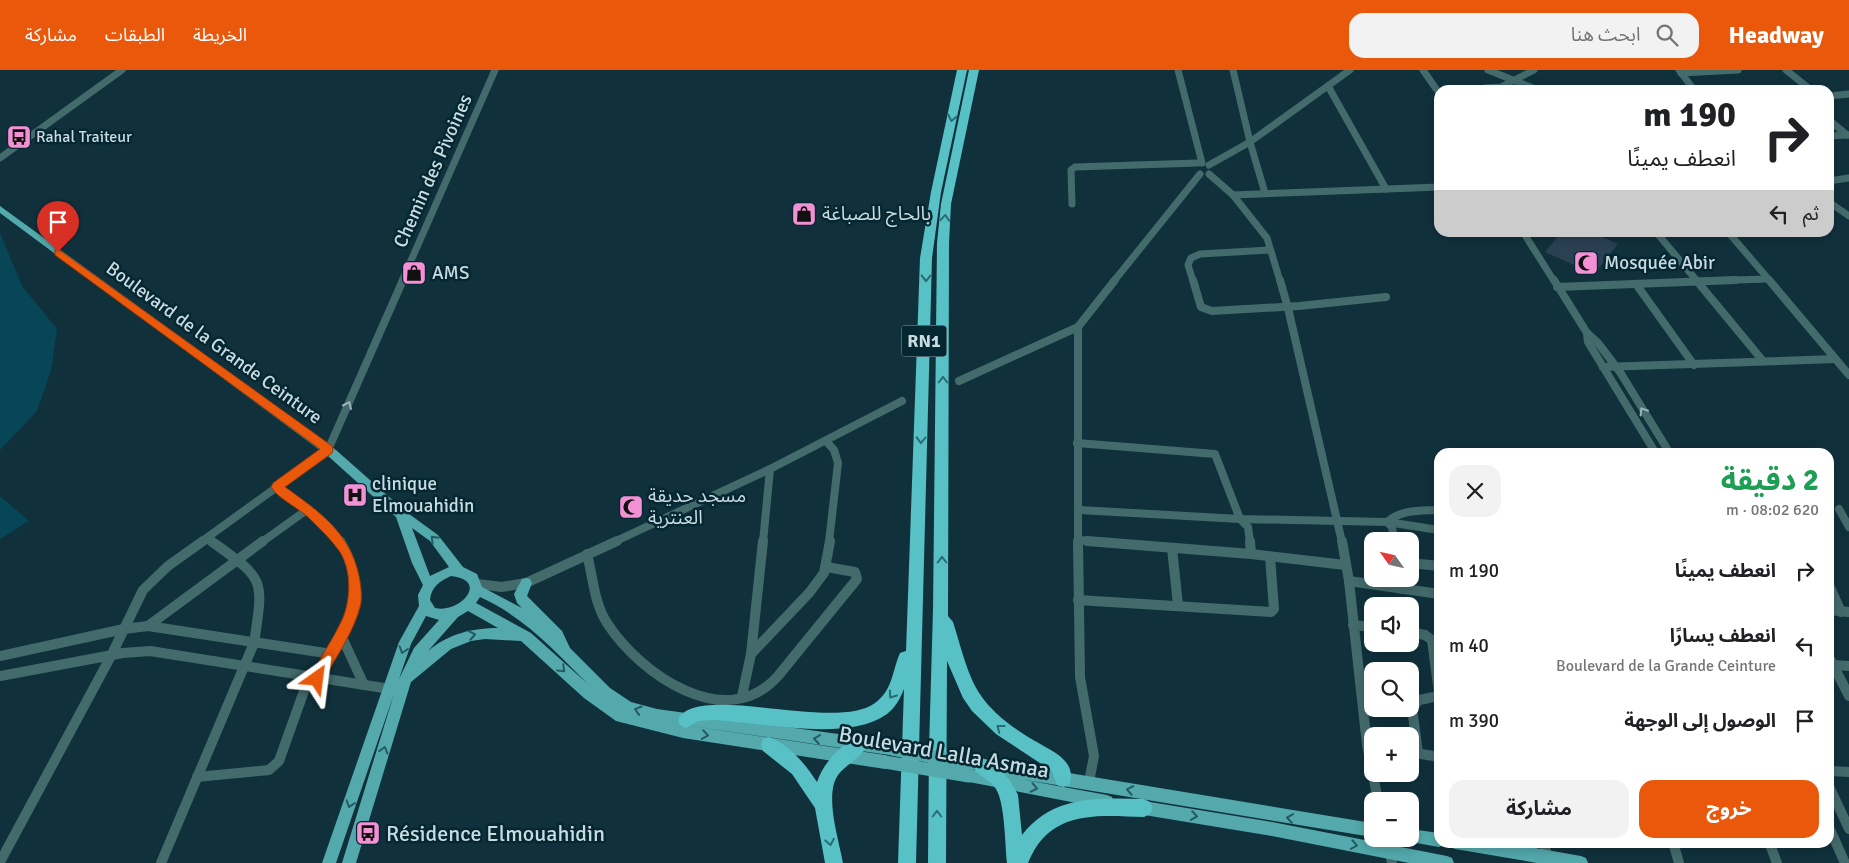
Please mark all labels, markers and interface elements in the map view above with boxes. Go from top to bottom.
search box [1349,13,1699,58]
text: Headway [1729,20,1824,50]
icon: search [1653,21,1681,49]
text: ابحث هنا [1571,23,1641,47]
text: مشاركة [25,24,77,46]
text: الطبقات [105,24,165,46]
text: الخريطة [193,24,247,46]
street label: Chemin des Pivoines [388,90,478,252]
text: 190 m [1643,93,1736,136]
icon: right [1754,105,1819,170]
one-way arrow [947,113,958,122]
bus stop icon: Rahal Traiteur [6,124,32,150]
place label: Rahal Traiteur [36,127,132,147]
text: انعطف يمينًا [1627,145,1736,172]
icon: left [1765,200,1793,228]
pin [37,201,79,252]
shop icon: بالحاج للصباغة [791,201,817,227]
place label: بالحاج للصباغة [822,202,931,227]
text: ثم [1803,202,1819,226]
icon: arrive [44,208,72,236]
one-way arrow [939,213,950,221]
mosque icon: Mosquée Abir [1573,250,1599,276]
place label: Mosquée Abir [1604,251,1715,275]
street label: Boulevard de la Grande Ceinture [101,256,327,430]
shop icon: AMS [401,260,427,286]
place label: AMS [432,261,470,285]
one-way arrow [921,274,931,282]
road number: RN1 [902,326,946,356]
one-way arrow [938,376,948,384]
one-way arrow [342,401,353,410]
one-way arrow [1640,407,1650,416]
one-way arrow [915,436,926,444]
text: 2 دقيقة [1721,462,1819,499]
button: close [1449,465,1501,517]
place label: clinique Elmouahidin [372,472,474,518]
hospital icon: clinique Elmouahidin [342,482,368,508]
place label: مسجد حديقة العنترية [648,484,746,530]
mosque icon: مسجد حديقة العنترية [618,494,644,520]
text: 620 m · 08:02 [1726,500,1819,520]
north arrow [1364,532,1419,588]
map controls [1364,532,1419,847]
one-way arrow [431,536,440,545]
one-way arrow [937,556,947,564]
icon: right [1791,557,1819,585]
text: 190 m [1449,559,1499,583]
text: انعطف يمينًا [1675,559,1776,583]
button: sound [1364,597,1419,652]
text: انعطف يسارًا [1670,624,1776,648]
one-way arrow [467,631,476,641]
icon: left [1791,632,1819,660]
text: 40 m [1449,634,1489,658]
one-way arrow [398,645,408,654]
position arrow [290,652,342,704]
text: Boulevard de la Grande Ceinture [1556,656,1776,676]
button: search [1364,662,1419,717]
one-way arrow [557,663,566,672]
one-way arrow [889,690,899,699]
one-way arrow [635,706,643,716]
icon: arrive [1791,707,1819,735]
text: 390 m [1449,709,1499,733]
text: الوصول إلى الوجهة [1624,709,1776,733]
street label: Boulevard Lalla Asmaa [837,720,1051,784]
one-way arrow [997,725,1006,733]
button: + [1364,727,1419,782]
one-way arrow [701,730,710,740]
one-way arrow [812,734,820,745]
one-way arrow [379,746,389,754]
button: مشاركة [1449,780,1629,838]
button: خروج [1639,780,1819,838]
one-way arrow [1030,782,1039,792]
one-way arrow [1125,785,1134,795]
button: − [1364,792,1419,847]
one-way arrow [346,799,356,807]
one-way arrow [932,810,942,818]
one-way arrow [1190,811,1199,821]
one-way arrow [1285,813,1294,823]
bus stop icon: Résidence Elmouahidin [355,820,381,846]
place label: Résidence Elmouahidin [386,820,605,847]
one-way arrow [824,837,835,846]
one-way arrow [1350,839,1359,850]

